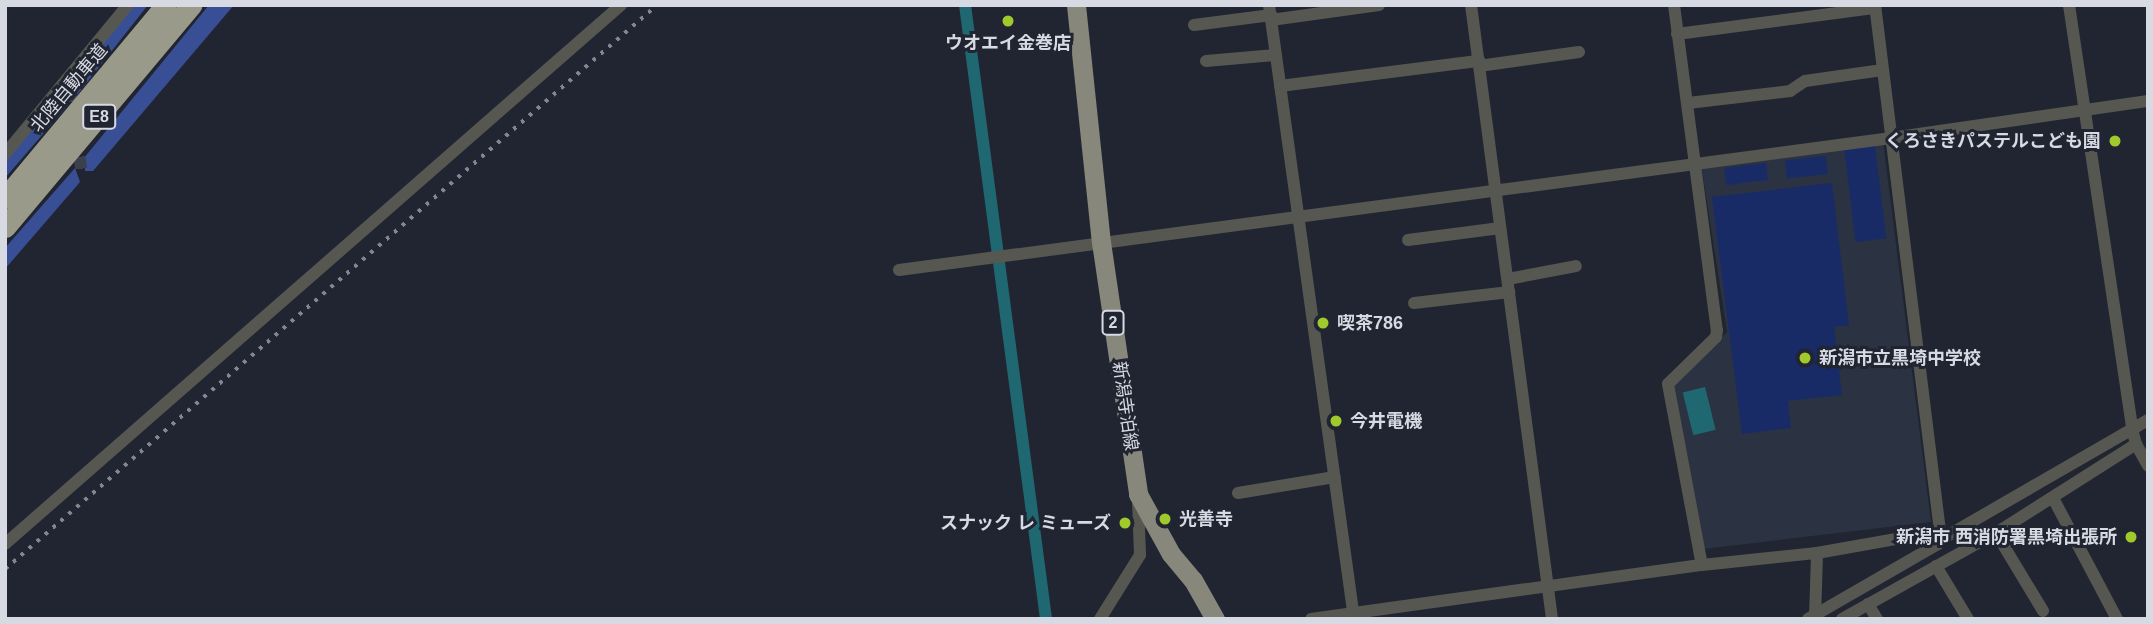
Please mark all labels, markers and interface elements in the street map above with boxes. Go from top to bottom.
marker: ウオエイ金巻店 [1000,13,1016,29]
place label: ウオエイ金巻店 [945,32,1071,54]
street label: 北陸自動車道 [26,40,112,136]
road number: E8 [82,105,116,130]
place label: くろさきパステルこども園 [1885,130,2101,152]
marker: くろさきパステルこども園 [2107,133,2123,149]
road number: 2 [1101,310,1125,336]
place label: 喫茶786 [1337,312,1403,334]
marker: 喫茶786 [1315,315,1331,331]
place label: 新潟市立黒埼中学校 [1819,347,1981,369]
marker: 新潟市立黒埼中学校 [1797,350,1813,366]
street label: 新潟寺泊線 [1108,360,1142,452]
place label: 今井電機 [1350,410,1422,432]
marker: 今井電機 [1328,413,1344,429]
place label: 光善寺 [1179,508,1233,530]
marker: 光善寺 [1157,511,1173,527]
place label: スナック レ ミューズ [939,512,1111,534]
marker: スナック レ ミューズ [1117,515,1133,531]
place label: 新潟市 西消防署黒埼出張所 [1896,526,2117,548]
marker: 新潟市 西消防署黒埼出張所 [2123,529,2139,545]

